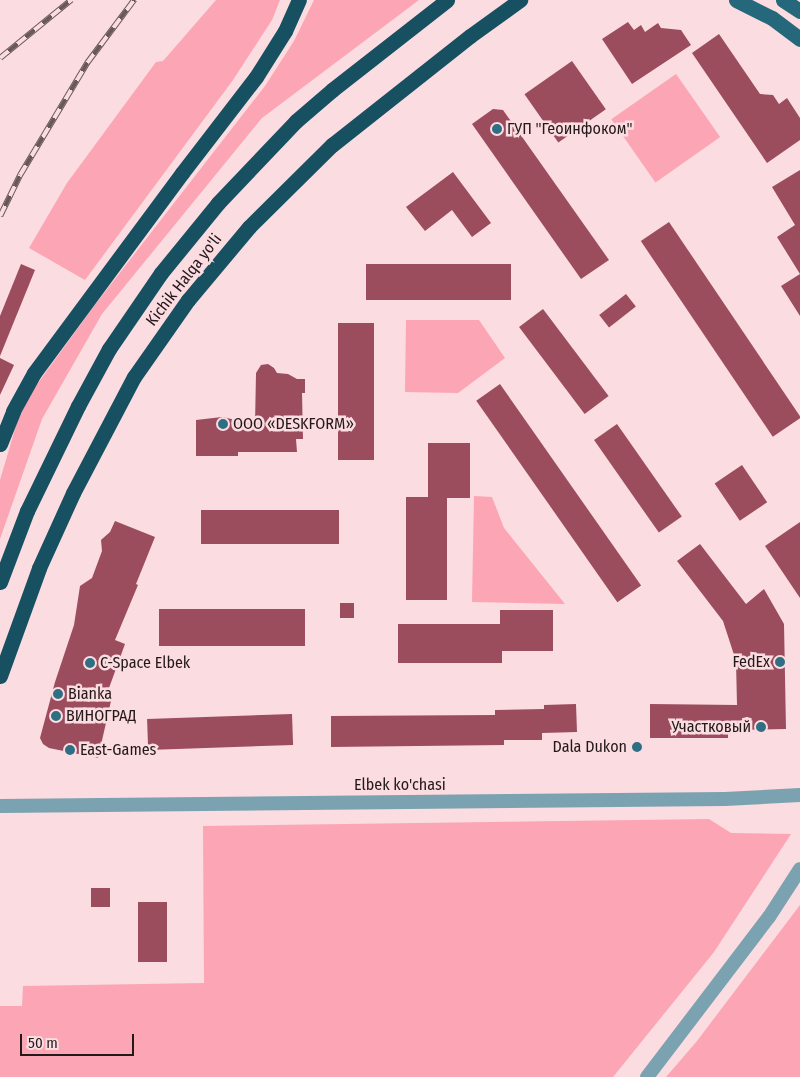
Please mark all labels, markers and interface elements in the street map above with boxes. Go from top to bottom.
place label: ГУП "Геоинфоком" [507,119,633,139]
marker: ГУП "Геоинфоком" [491,123,503,135]
street label: Kichik Halqa yo'li [142,230,226,330]
place label: ООО «DESKFORM» [233,414,354,434]
marker: ООО «DESKFORM» [217,418,229,430]
place label: FedEx [733,652,770,672]
place label: C-Space Elbek [100,653,190,673]
marker: FedEx [774,656,786,668]
marker: C-Space Elbek [84,657,96,669]
place label: Bianka [68,684,112,704]
marker: Bianka [52,688,64,700]
place label: ВИНОГРАД [66,706,136,726]
marker: ВИНОГРАД [50,710,62,722]
place label: Участковый [671,717,751,737]
marker: Участковый [755,721,767,733]
place label: Dala Dukon [553,737,627,757]
place label: East-Games [80,740,156,760]
marker: Dala Dukon [631,741,643,753]
marker: East-Games [64,744,76,756]
street label: Elbek ko'chasi [354,775,446,795]
scale bar [22,1024,136,1056]
text: 50 m [28,1034,58,1052]

